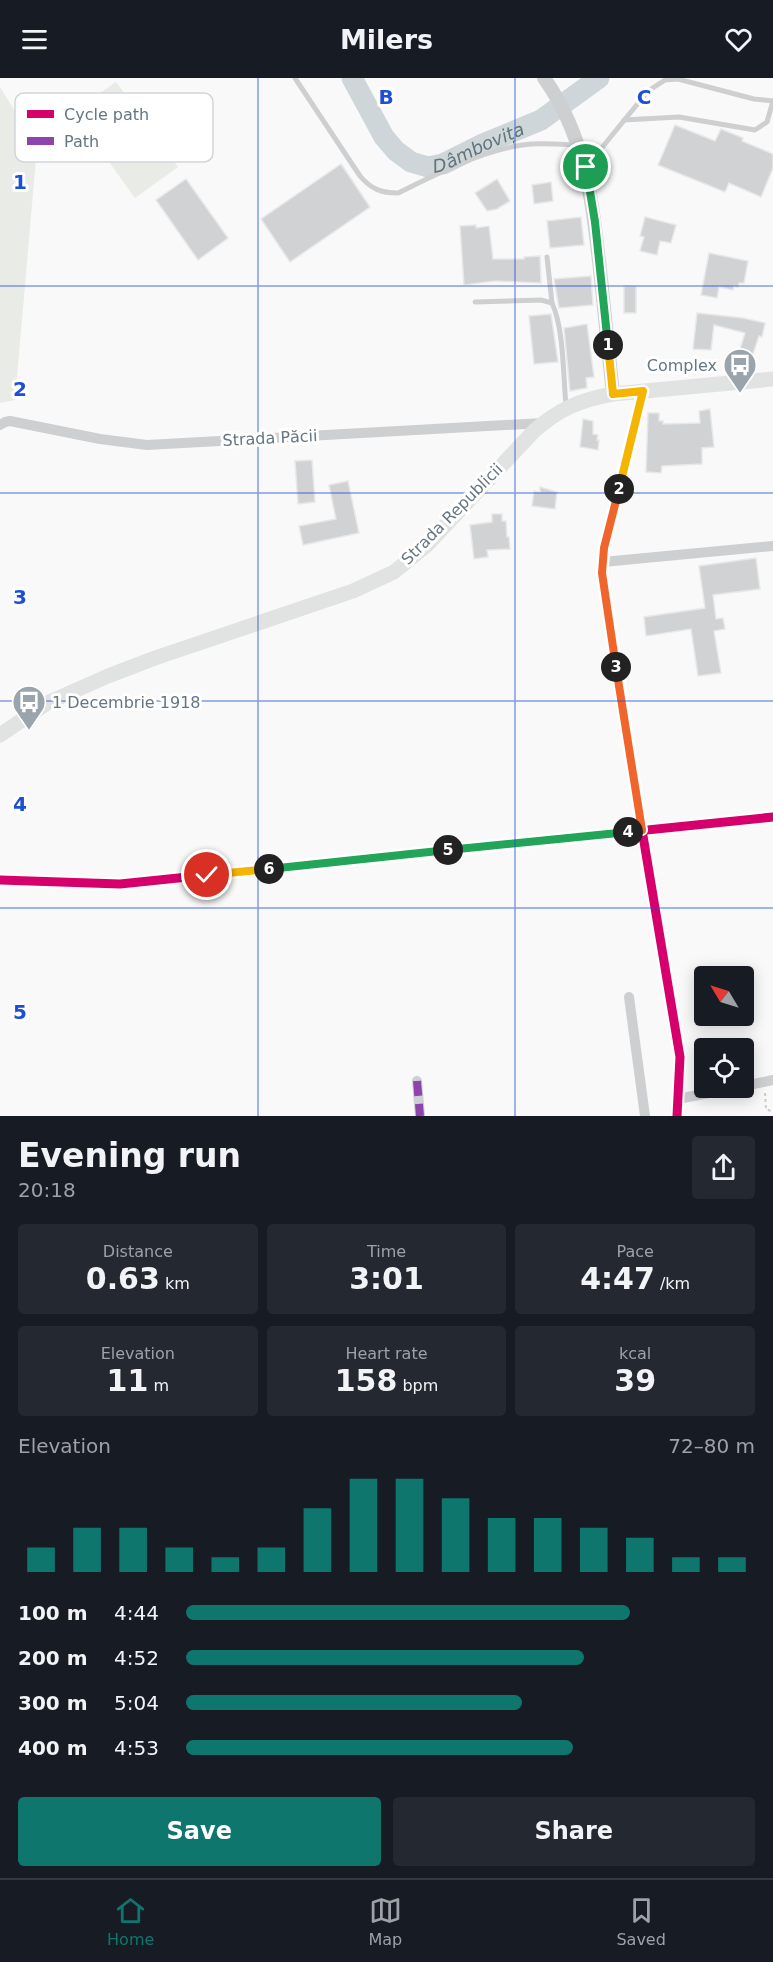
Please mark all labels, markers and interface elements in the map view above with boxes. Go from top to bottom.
icon: menu [18,23,51,56]
icon: heart [722,23,755,56]
text: Milers [340,24,433,55]
text: B [378,85,394,109]
text: C [637,85,651,109]
legend [15,93,213,162]
text: Cycle path [64,105,149,124]
water label: Dâmbovița [431,118,527,176]
text: Path [64,132,99,151]
pin [560,141,611,192]
icon: arrive [569,150,602,183]
text: 1 [13,170,27,194]
pin: 1 [593,330,623,360]
text: 1 [602,335,614,354]
bus stop icon: Complex [722,347,758,394]
place label: Complex [647,356,717,375]
text: 2 [13,377,27,401]
street label: Strada Păcii [222,426,318,450]
street label: Strada Republicii [398,460,506,568]
pin: 2 [604,474,634,504]
text: 2 [613,479,625,498]
text: 3 [13,585,27,609]
pin: 3 [601,652,631,682]
text: 3 [610,657,622,676]
bus stop icon: 1 Decembrie 1918 [11,684,47,731]
place label: 1 Decembrie 1918 [52,693,200,712]
text: 4 [13,792,27,816]
pin: 4 [613,817,643,847]
text: 4 [622,822,634,841]
pin: 5 [433,835,463,865]
text: 5 [442,840,454,859]
pin [181,849,232,900]
pin: 6 [254,854,284,884]
icon: check [190,858,223,891]
text: 6 [263,859,275,878]
north arrow [694,966,754,1026]
map controls [694,966,754,1098]
text: 5 [13,1000,27,1024]
button: locate [694,1038,754,1098]
text: Evening run [18,1136,241,1175]
button: share [692,1136,755,1199]
text: 20:18 [18,1178,76,1202]
text: Distance [103,1242,173,1261]
text: Time [367,1242,406,1261]
text: Pace [616,1242,654,1261]
text: 0.63 [86,1261,160,1296]
text: 3:01 [349,1261,424,1296]
text: 4:47 [580,1261,655,1296]
text: km [160,1274,190,1293]
text: /km [655,1274,690,1293]
text: Elevation [101,1344,175,1363]
text: Heart rate [345,1344,428,1363]
text: kcal [619,1344,651,1363]
text: 11 [107,1363,148,1398]
text: 158 [335,1363,397,1398]
text: 39 [614,1363,656,1398]
text: m [148,1376,169,1395]
text: bpm [397,1376,438,1395]
text: Elevation [18,1434,111,1458]
text: 72–80 m [668,1434,755,1458]
text: 100 m [18,1601,88,1625]
text: 4:44 [114,1601,159,1625]
text: 200 m [18,1646,88,1670]
text: 4:52 [114,1646,159,1670]
text: 300 m [18,1691,88,1715]
text: 5:04 [114,1691,159,1715]
text: 400 m [18,1736,88,1760]
text: 4:53 [114,1736,159,1760]
button: Save [18,1797,381,1866]
button: Share [393,1797,755,1866]
tab: Home [107,1894,154,1949]
tab: Map [369,1894,402,1949]
tab: Saved [616,1894,666,1949]

